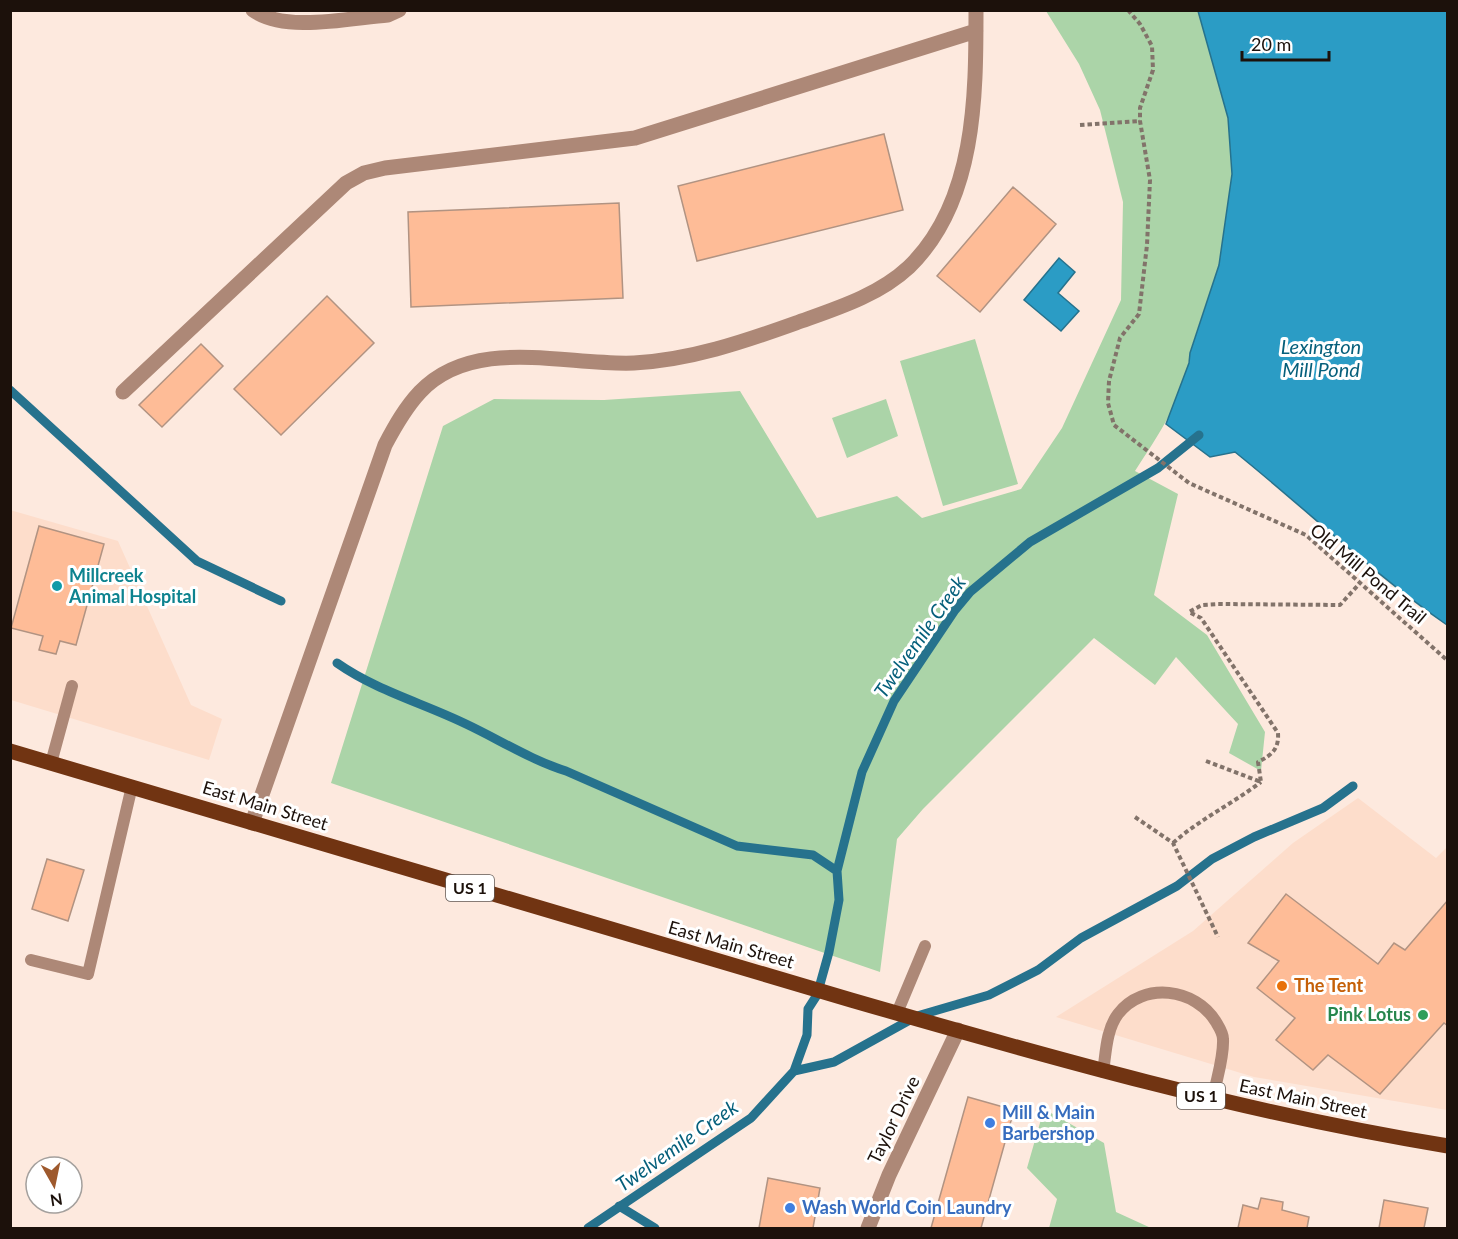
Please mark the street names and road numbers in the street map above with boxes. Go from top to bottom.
street label: Old Mill Pond Trail [1306,518,1431,628]
street label: East Main Street [200,776,331,835]
road number: US 1 [446,875,494,901]
street label: East Main Street [666,916,797,973]
street label: Taylor Drive [862,1072,924,1167]
street label: East Main Street [1237,1074,1370,1122]
road number: US 1 [1177,1083,1225,1109]

